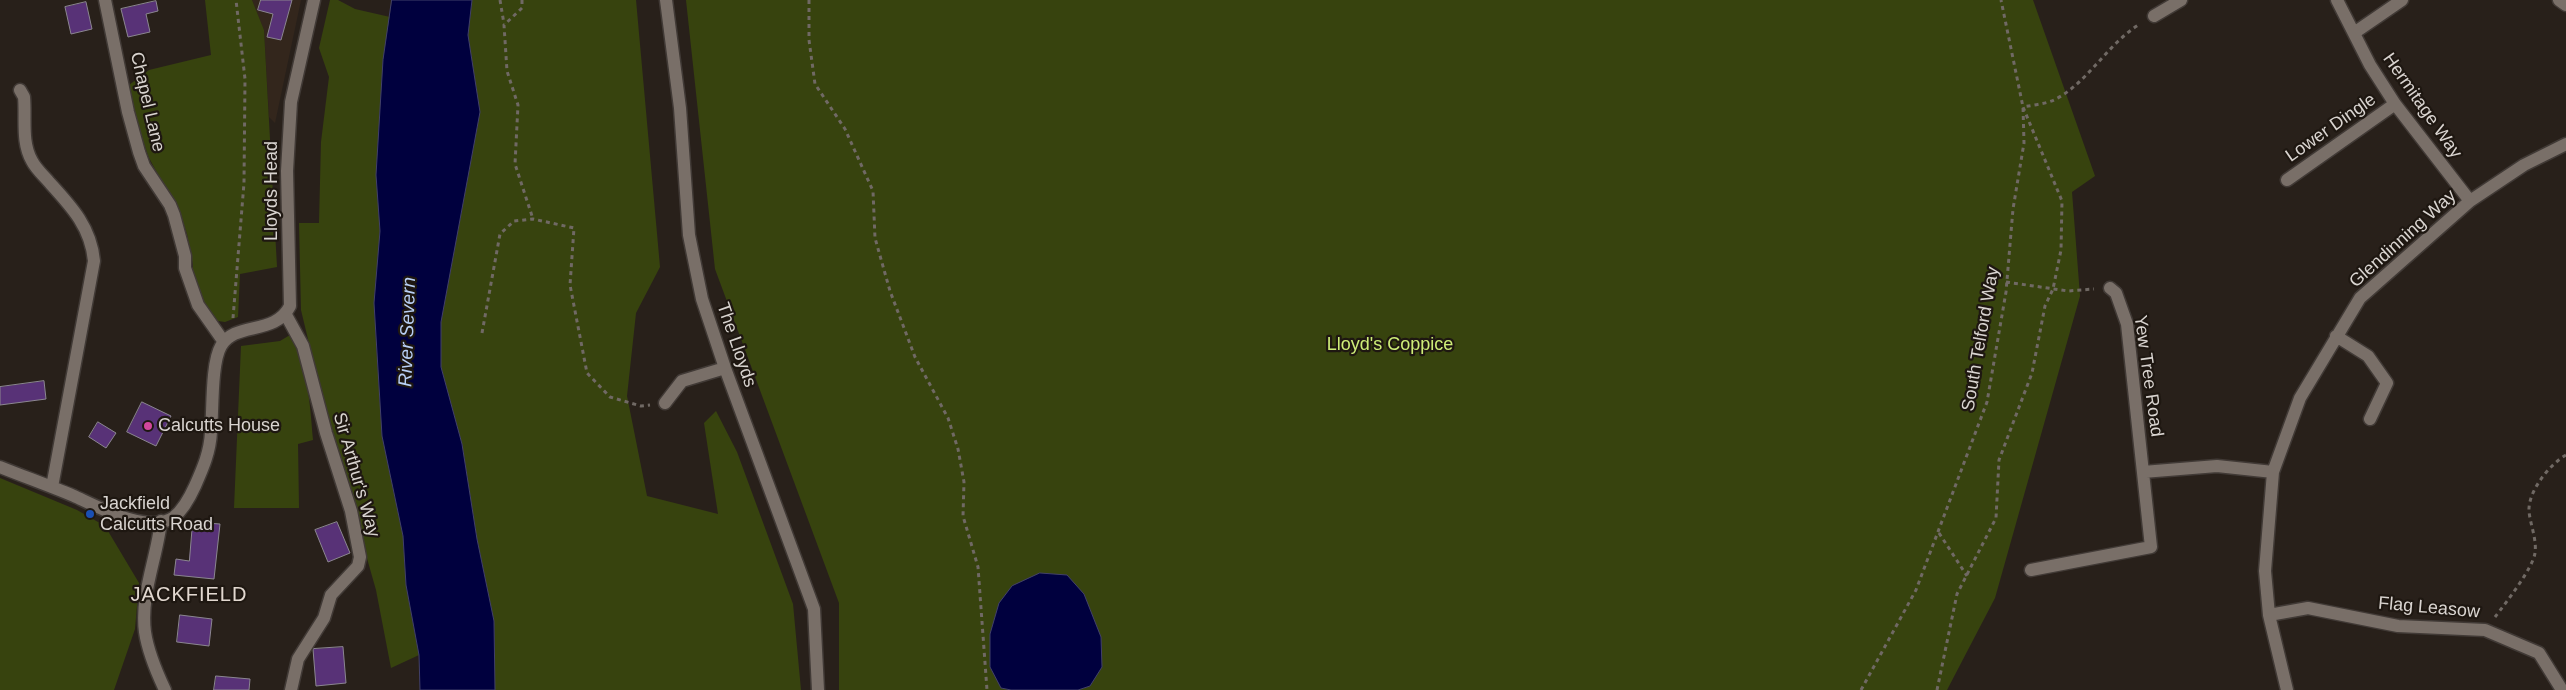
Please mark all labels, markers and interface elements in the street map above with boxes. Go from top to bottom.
street label: Hermitage Way [2378,49,2466,163]
street label: Chapel Lane [125,50,169,154]
street label: Lower Dingle [2282,89,2380,167]
street label: Lloyds Head [261,141,283,241]
street label: Glendinning Way [2345,185,2461,293]
street label: South Telford Way [1958,265,2004,413]
water label: River Severn [395,277,421,387]
street label: The Lloyds [711,300,761,390]
street label: Yew Tree Road [2129,314,2167,438]
park label: Lloyd's Coppice [1327,334,1453,356]
street label: Sir Arthur's Way [328,410,384,540]
place label: Calcutts House [158,415,280,437]
marker: Calcutts House [142,420,154,432]
place label: Jackfield Calcutts Road [100,493,213,536]
marker: Jackfield Calcutts Road [84,508,96,520]
district label: JACKFIELD [129,583,249,607]
street label: Flag Leasow [2377,593,2481,623]

